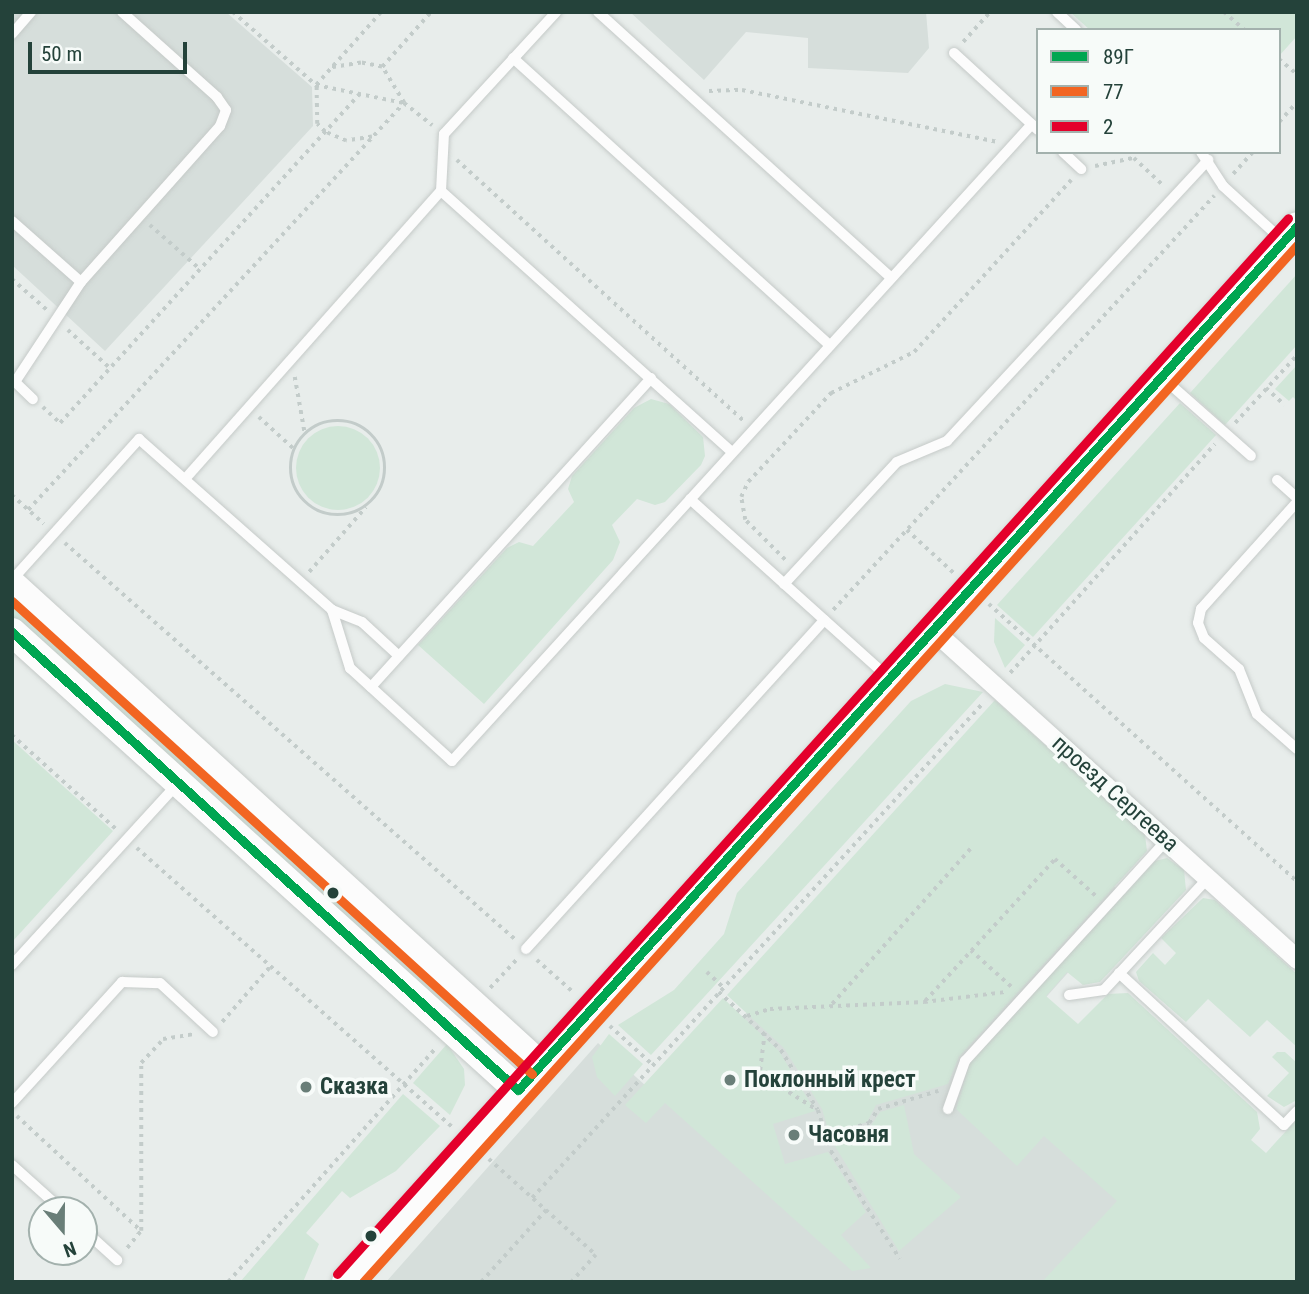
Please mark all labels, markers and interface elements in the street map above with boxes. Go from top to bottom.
scale bar [32,28,191,72]
legend [1036,28,1281,154]
text: 50 m [41,42,82,66]
text: 89Г [1103,45,1134,69]
text: 77 [1103,80,1124,104]
text: 2 [1103,115,1113,139]
street label: проезд Сергеева [1046,730,1184,858]
unlabelled marker [326,886,340,900]
place label: Поклонный крест [744,1066,916,1094]
marker: Поклонный крест [722,1072,738,1088]
place label: Сказка [320,1073,388,1101]
marker: Сказка [298,1079,314,1095]
place label: Часовня [808,1121,889,1149]
marker: Часовня [786,1127,802,1143]
north arrow [28,1196,98,1266]
unlabelled marker [364,1229,378,1243]
text: N [60,1237,79,1262]

